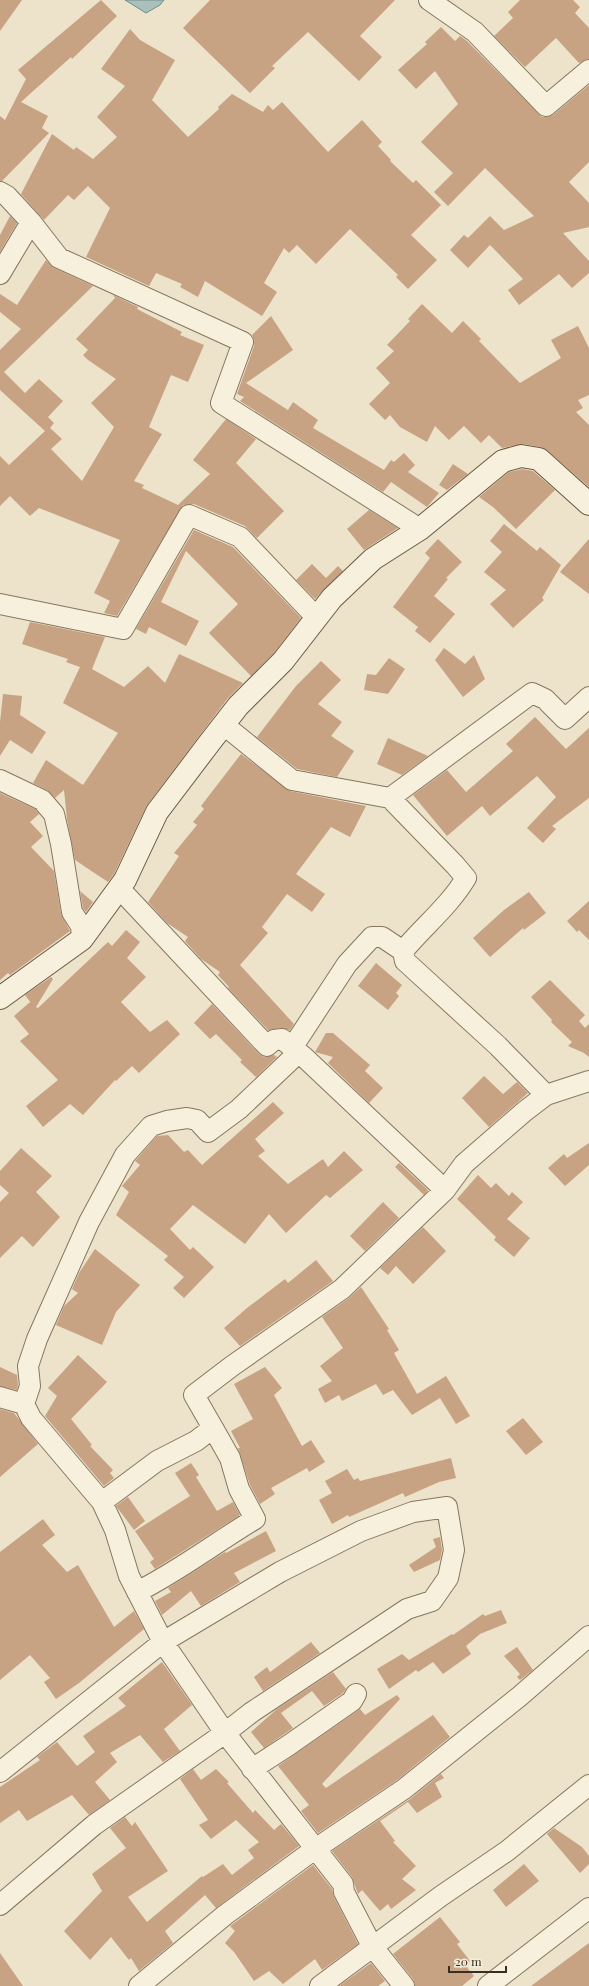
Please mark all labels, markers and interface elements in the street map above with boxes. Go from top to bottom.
scale bar [449,1948,506,1974]
text: 20 m [455,1953,482,1969]

